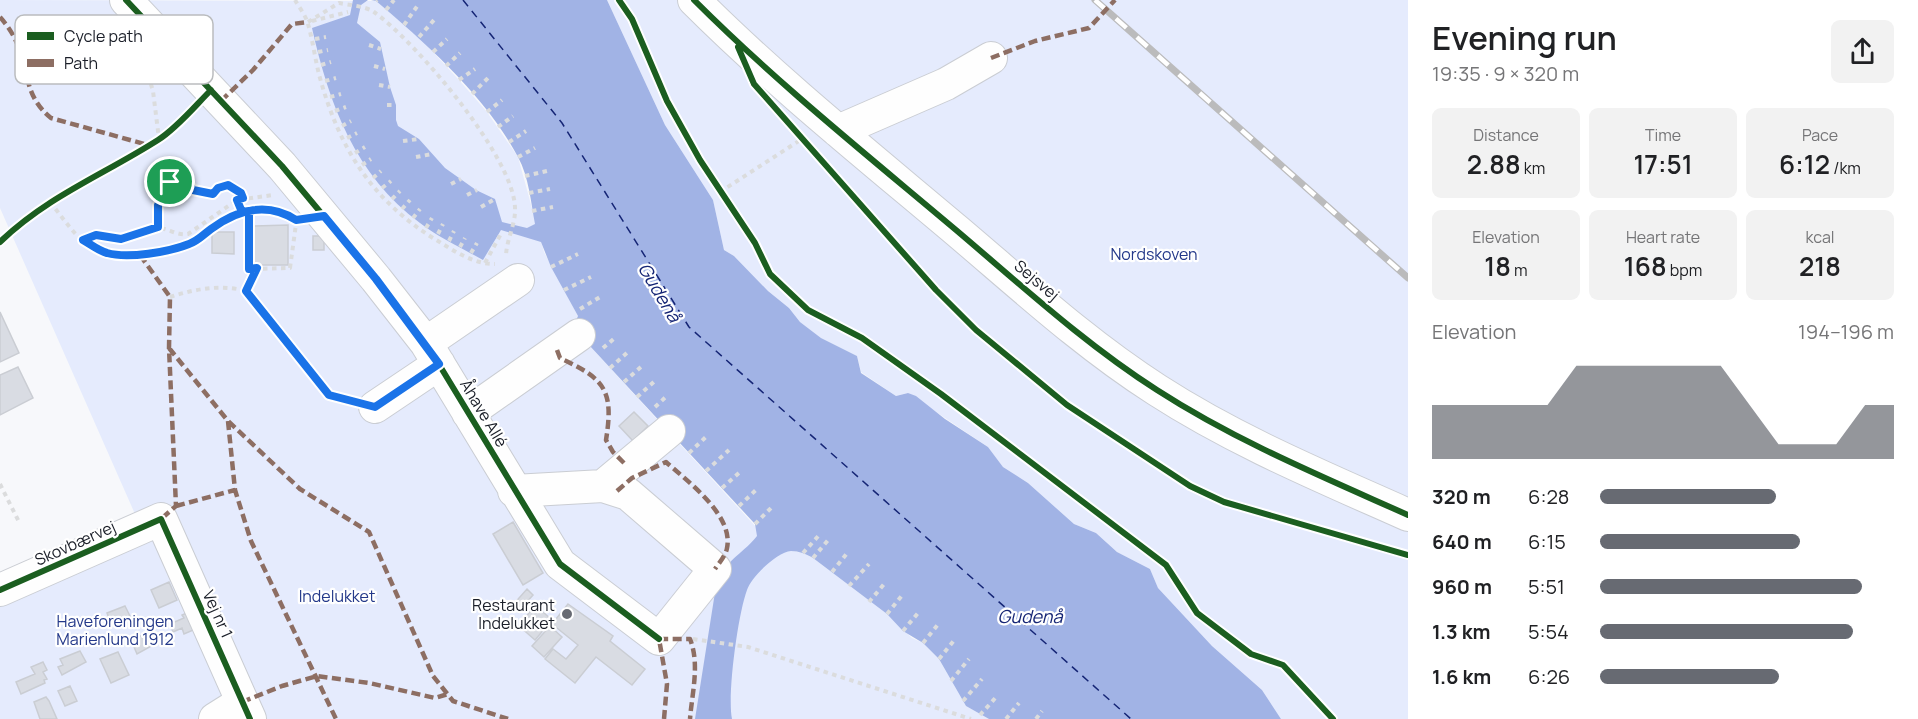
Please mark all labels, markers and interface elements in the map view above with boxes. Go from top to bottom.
legend [15,15,213,84]
text: Evening run [1432,15,1617,60]
button: share [1831,20,1894,83]
text: Cycle path [64,25,143,47]
text: Path [64,52,98,74]
text: 19:35 · 9 × 320 m [1432,60,1579,87]
text: Distance [1473,124,1539,146]
text: Time [1645,124,1681,146]
text: Pace [1802,124,1838,146]
text: 2.88 [1467,146,1521,182]
text: 17:51 [1633,146,1693,182]
text: 6:12 [1779,146,1830,182]
pin [144,156,195,207]
text: km [1521,157,1545,179]
text: /km [1830,157,1861,179]
icon: arrive [153,165,186,198]
text: Elevation [1472,226,1540,248]
text: Heart rate [1626,226,1700,248]
text: kcal [1805,226,1835,248]
park label: Nordskoven [1110,243,1198,265]
text: 18 [1484,248,1511,284]
text: 168 [1624,248,1667,284]
text: 218 [1799,248,1841,284]
street label: Sejsvej [1010,255,1064,305]
water label: Gudenå [633,258,688,327]
text: m [1511,259,1528,281]
text: bpm [1667,259,1702,281]
text: Elevation [1432,318,1516,345]
text: 194–196 m [1798,318,1894,345]
street label: Åhave Allé [455,375,513,451]
text: 320 m [1432,483,1491,510]
text: 6:28 [1528,483,1569,510]
street label: Skovbærvej [31,515,119,571]
text: 640 m [1432,528,1492,555]
text: 6:15 [1528,528,1566,555]
text: 960 m [1432,573,1492,600]
text: 5:51 [1528,573,1565,600]
park label: Indelukket [299,585,375,607]
street label: Vej nr 1 [198,587,238,641]
place label: Restaurant Indelukket [472,594,555,634]
water label: Gudenå [998,604,1063,628]
marker: Restaurant Indelukket [560,607,574,621]
park label: Haveforeningen Marienlund 1912 [56,610,174,650]
text: 1.3 km [1432,618,1490,645]
text: 5:54 [1528,618,1569,645]
text: 1.6 km [1432,663,1491,690]
text: 6:26 [1528,663,1570,690]

